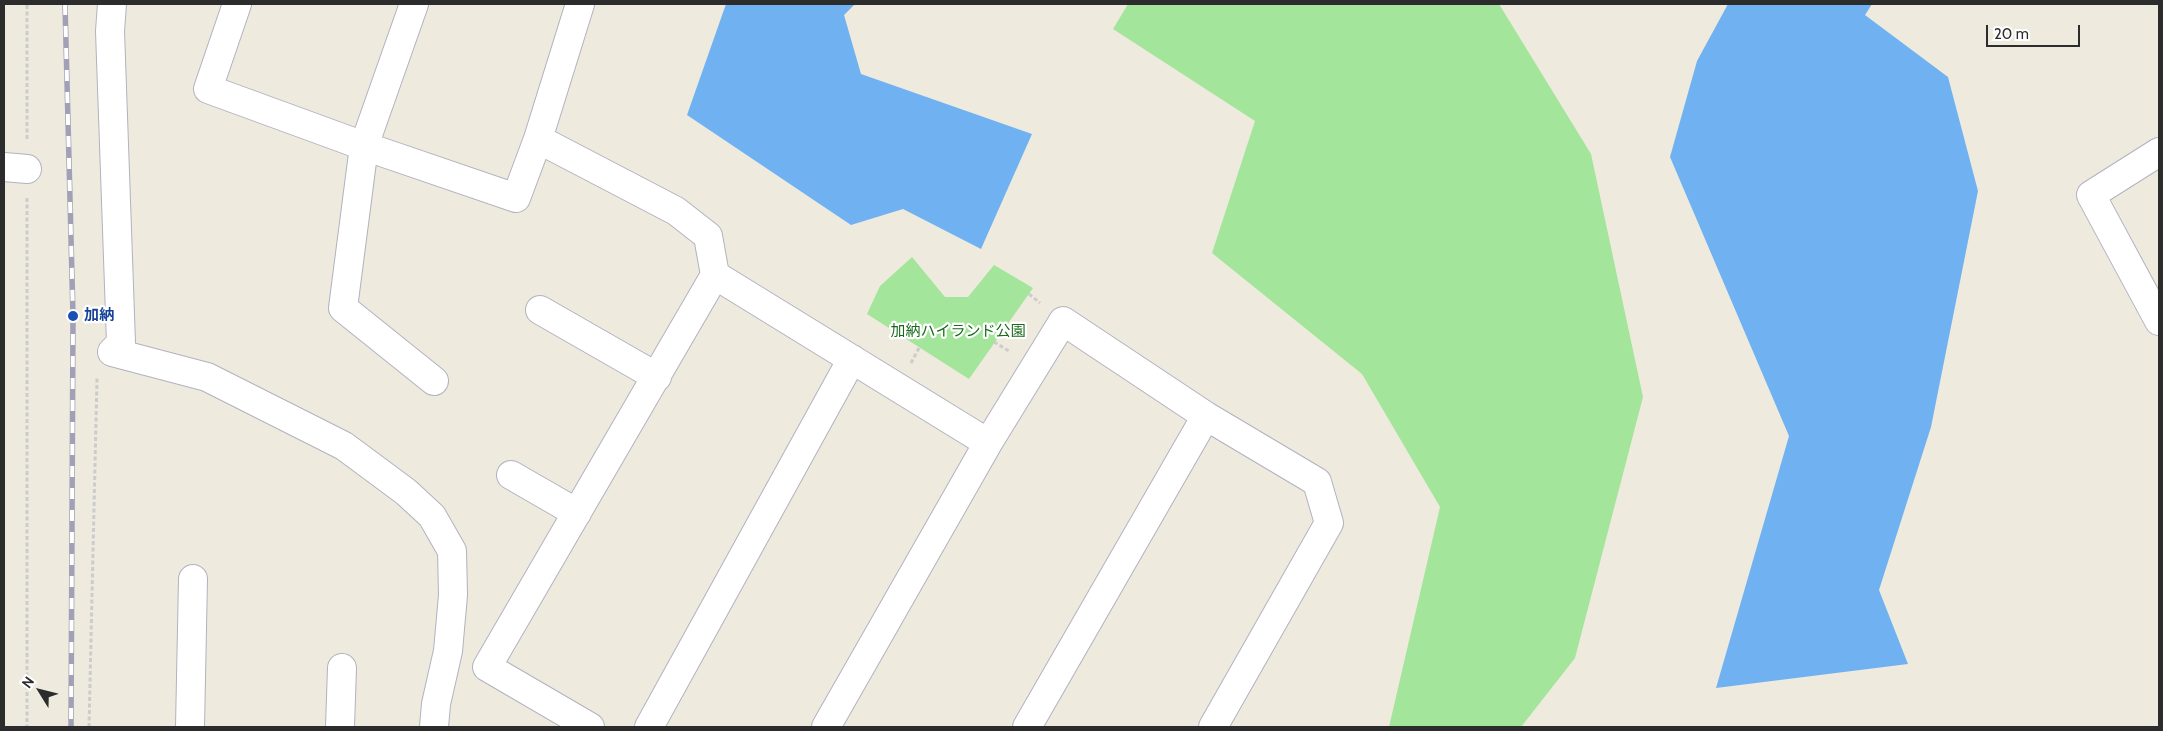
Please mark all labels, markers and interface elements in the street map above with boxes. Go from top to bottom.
scale bar [1988,15,2082,47]
text: 20 m [1994,25,2029,43]
place label: 加納 [84,307,114,325]
marker: 加納 [66,309,80,323]
park label: 加納ハイランド公園 [891,323,1025,341]
north arrow [15,666,65,716]
text: N [18,673,38,691]

